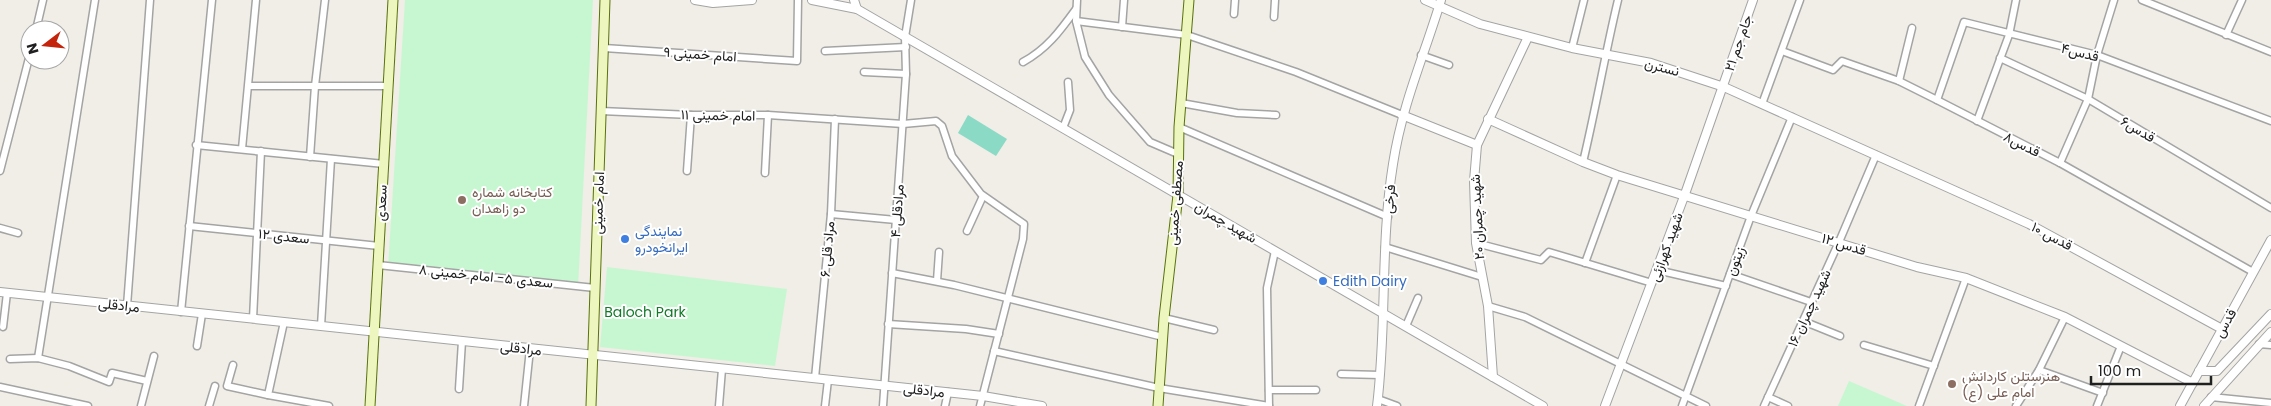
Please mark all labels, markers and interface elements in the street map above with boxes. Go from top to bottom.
street label: جام جم ۲۱ [1719,12,1757,74]
north arrow [20,20,70,70]
street label: قدس۴ [2059,38,2101,66]
text: N [21,41,44,56]
street label: امام خمینی ۹ [663,41,737,67]
street label: نسترن [1642,53,1682,81]
street label: امام خمینی ۱۱ [681,104,755,126]
street label: قدس۶ [2117,111,2159,147]
street label: قدس۸ [2000,126,2044,162]
street label: مصطفی خمینی [1162,160,1188,246]
street label: امام خمینی [587,171,609,235]
street label: شهید چمران ۲۰ [1465,174,1489,260]
place label: کتابخانه شماره دو زاهدان [472,182,553,218]
street label: سعدی [370,184,392,222]
street label: مرادقلی ۴ [885,184,909,238]
street label: فرخی [1378,184,1400,214]
marker: کتابخانه شماره دو زاهدان [456,194,468,206]
street label: شهید چمران [1191,196,1261,248]
street label: شهید کهرازئی [1644,210,1688,284]
street label: قدس ۱۰ [2028,217,2076,255]
street label: مراد قلی ۶ [815,220,839,278]
place label: نمایندگی ایرانخودرو [635,221,688,257]
street label: سعدی ۱۲ [257,223,311,249]
street label: قدس ۱۲ [1819,228,1869,260]
marker: نمایندگی ایرانخودرو [619,233,631,245]
street label: زیتون [1720,243,1750,278]
street label: سعدی ۵- امام خمینی ۸ [418,259,554,293]
street label: شهید چمران ۱۶ [1782,266,1836,350]
place label: Edith Dairy [1333,271,1407,291]
marker: Edith Dairy [1317,275,1329,287]
street label: مرادقلی [97,293,141,317]
park label: Baloch Park [604,302,687,322]
street label: قدس [2209,305,2241,341]
street label: مرادقلی [499,336,543,360]
scale bar [2091,354,2211,386]
text: 100 m [2098,360,2141,381]
place label: هنرستلن کاردانش امام علی (ع) [1962,366,2061,403]
street label: مرادقلی [902,378,946,402]
marker: هنرستلن کاردانش امام علی (ع) [1946,378,1958,390]

